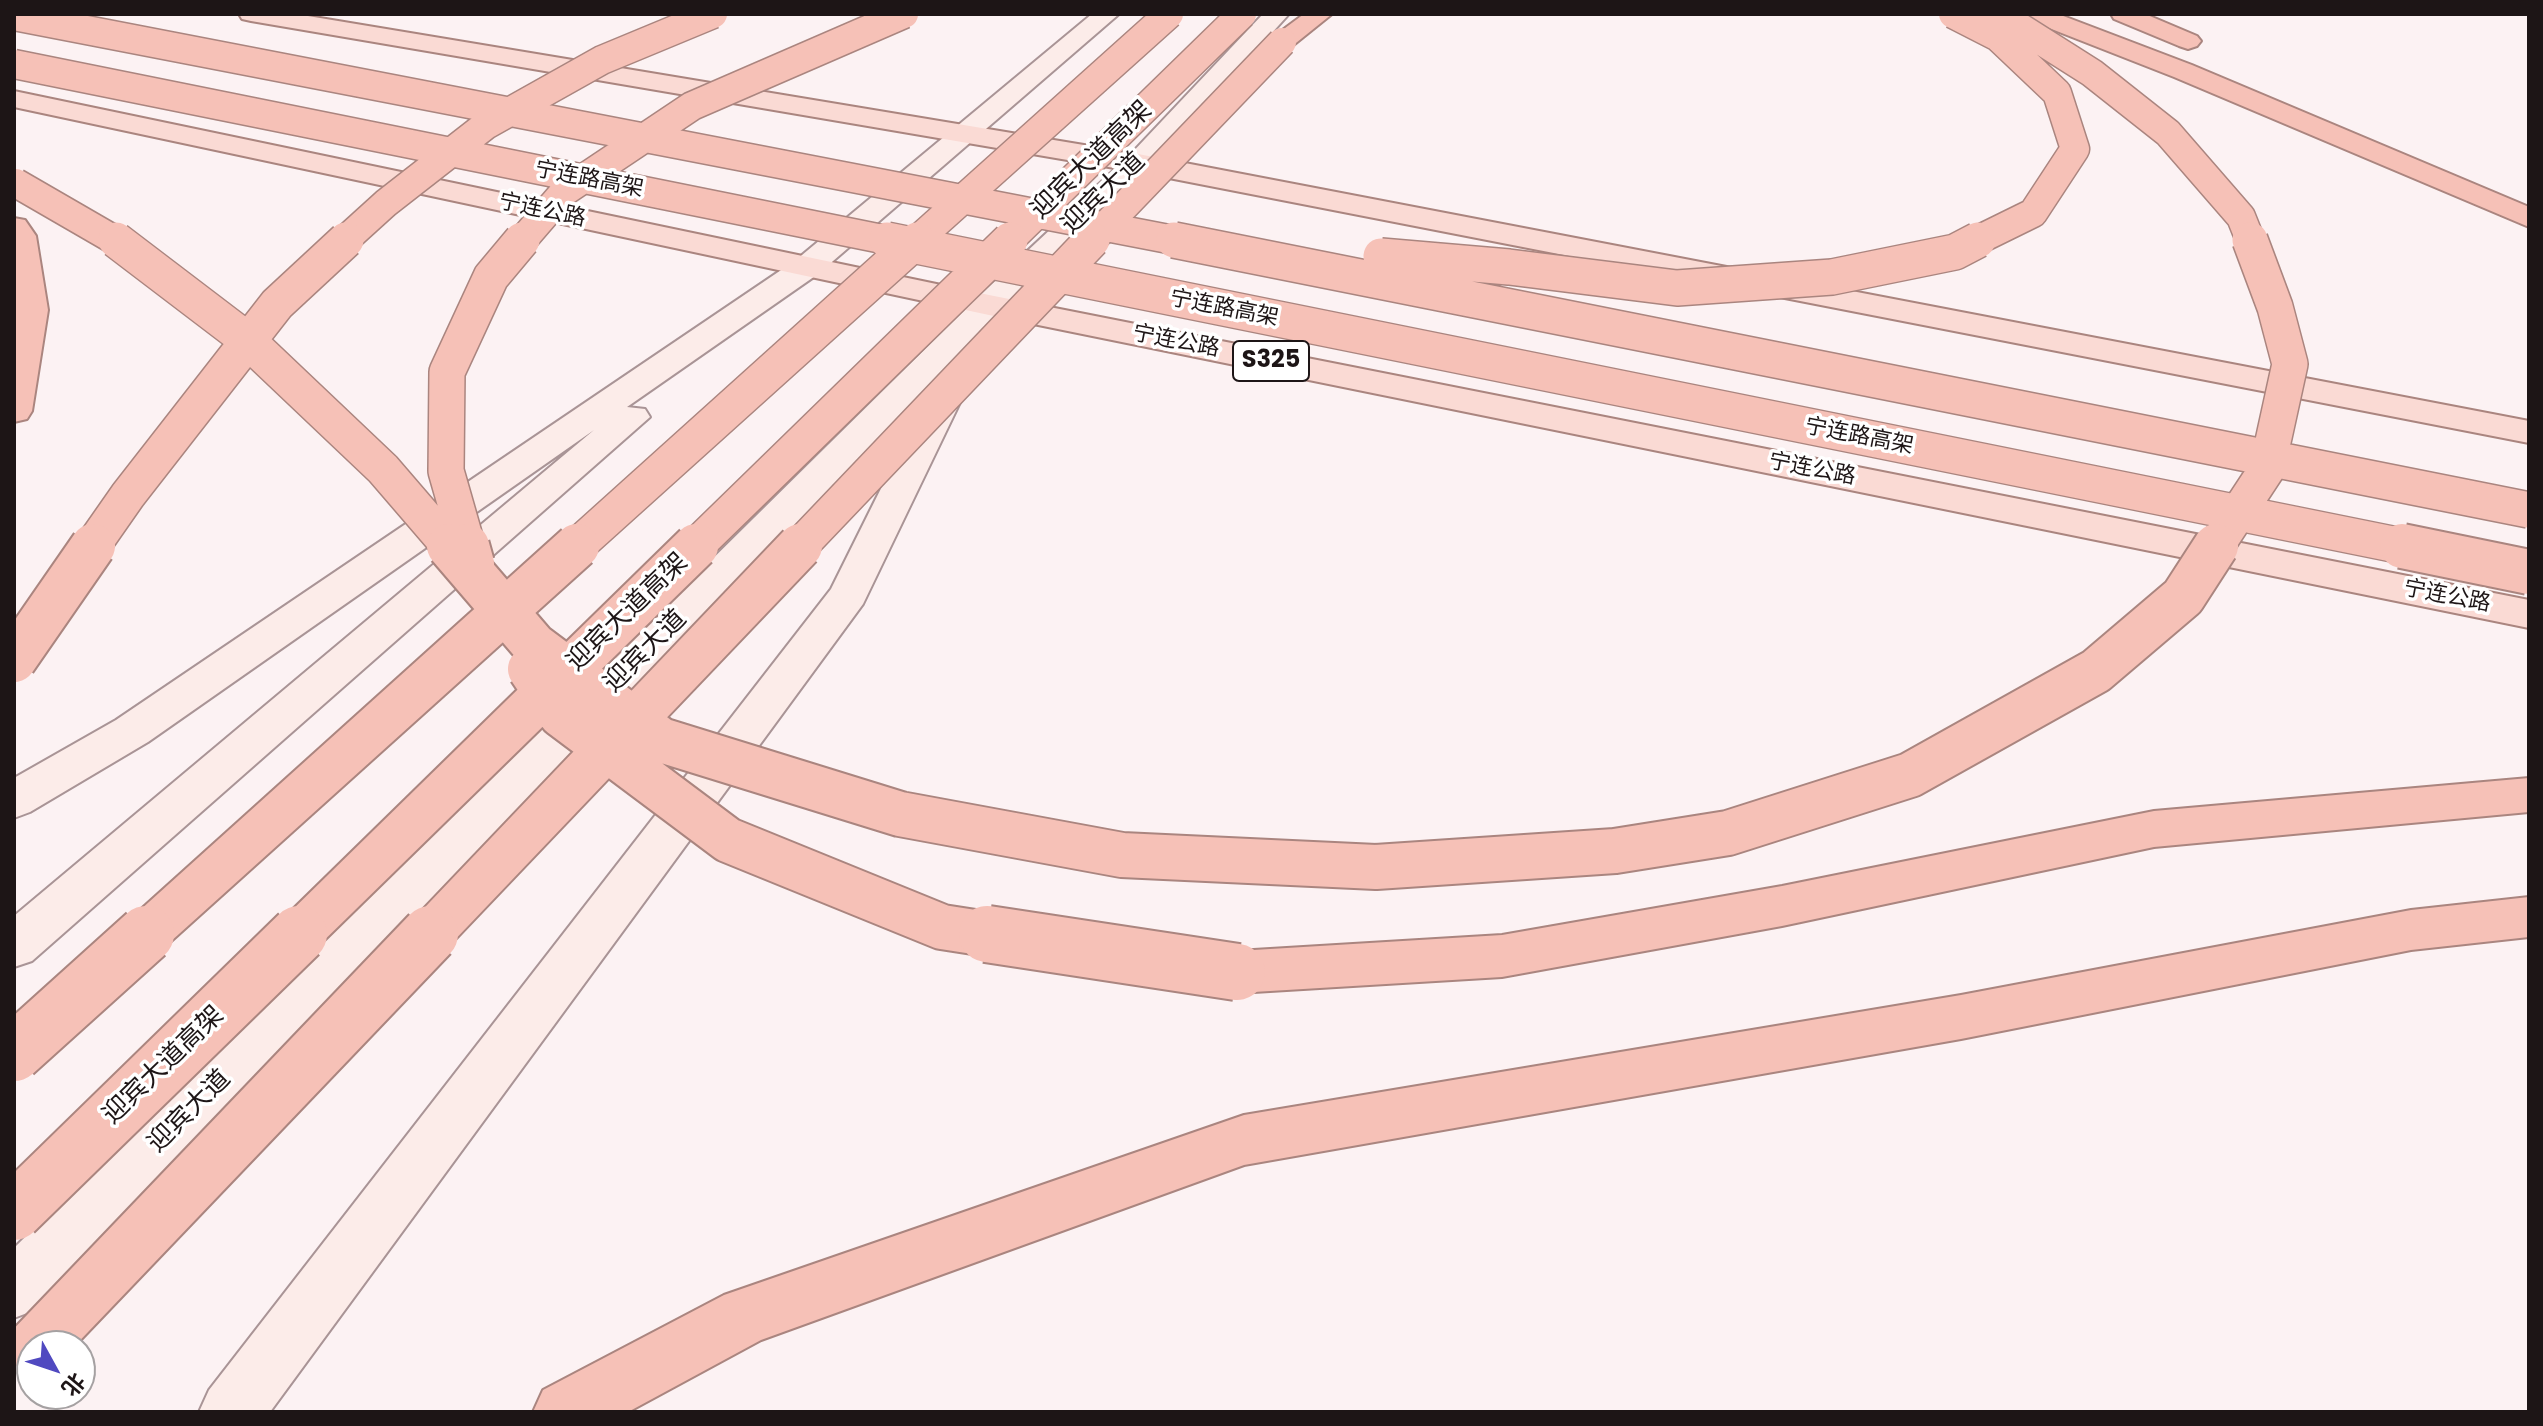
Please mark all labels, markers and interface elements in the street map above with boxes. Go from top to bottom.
street label: 迎宾大道高架 [1025,96,1159,226]
street label: 迎宾大道 [1056,147,1152,241]
street label: 宁连路高架 [532,157,646,203]
street label: 宁连公路 [496,189,588,233]
street label: 宁连路高架 [1167,286,1281,332]
street label: 宁连公路 [1130,321,1222,363]
road number: S325 [1233,341,1309,381]
street label: 宁连路高架 [1802,414,1916,460]
street label: 宁连公路 [1766,449,1858,491]
street label: 迎宾大道高架 [561,548,695,678]
street label: 宁连公路 [2401,576,2493,618]
street label: 迎宾大道 [598,604,694,700]
street label: 迎宾大道高架 [97,1001,231,1131]
street label: 迎宾大道 [142,1064,238,1160]
north arrow [16,1330,96,1410]
text: 北 [54,1366,92,1403]

